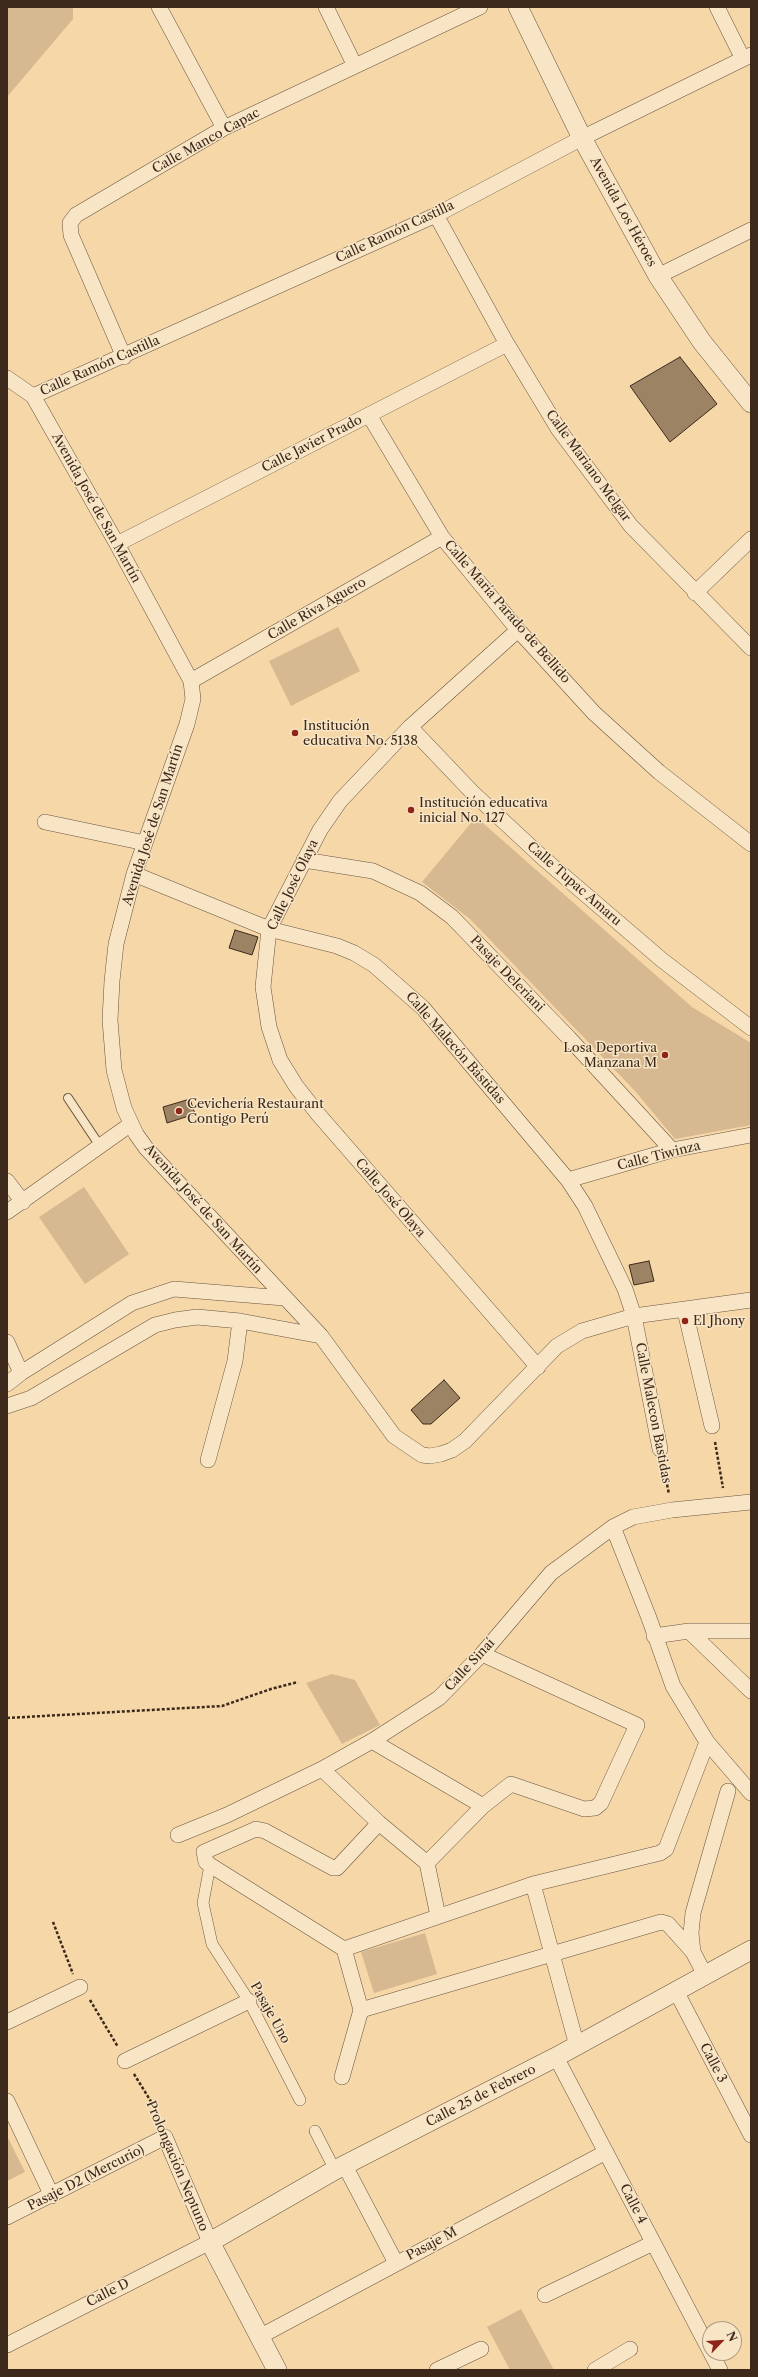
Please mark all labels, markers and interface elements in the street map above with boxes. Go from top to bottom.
street label: Calle Manco Capac [150,105,262,177]
street label: Avenida Los Héroes [586,154,660,270]
street label: Calle Ramón Castilla [333,198,457,266]
street label: Calle Ramón Castilla [38,333,162,399]
street label: Calle Mariano Melgar [542,407,634,525]
street label: Calle Javier Prado [259,412,365,476]
street label: Avenida José de San Martín [48,430,144,586]
street label: Calle María Parado de Bellido [441,537,573,687]
street label: Calle Riva Aguero [265,575,369,643]
place label: Institución educativa No. 5138 [303,718,418,749]
marker: Institución educativa No. 5138 [290,728,300,738]
street label: Avenida José de San Martín [119,742,187,908]
place label: Institución educativa inicial No. 127 [419,795,548,826]
marker: Institución educativa inicial No. 127 [406,805,416,815]
street label: Calle José Olaya [264,837,322,933]
street label: Calle Tupac Amaru [524,839,624,929]
street label: Pasaje Deleriani [467,933,547,1015]
street label: Calle Malecón Bástidas [402,989,508,1107]
place label: Losa Deportiva Manzana M [563,1040,657,1071]
marker: Losa Deportiva Manzana M [660,1050,670,1060]
place label: Cevichería Restaurant Contigo Perú [187,1096,324,1127]
marker: Cevichería Restaurant Contigo Perú [174,1106,184,1116]
street label: Calle Tiwinza [616,1138,702,1174]
street label: Avenida José de San Martín [141,1141,265,1277]
street label: Calle José Olaya [352,1156,428,1240]
place label: El Jhony [693,1313,745,1329]
marker: El Jhony [680,1316,690,1326]
street label: Calle Malecon Bastidas [632,1341,674,1485]
street label: Calle Sinaí [442,1636,498,1694]
street label: Pasaje Uno [247,1979,293,2047]
street label: Calle 3 [696,2041,730,2085]
street label: Calle 25 de Febrero [424,2062,538,2130]
street label: Prolongación Neptuno [142,2098,212,2234]
street label: Pasaje D2 (Mercurio) [25,2142,147,2214]
street label: Calle 4 [616,2181,650,2227]
street label: Pasaje M [404,2224,460,2264]
street label: Calle D [84,2276,132,2310]
north arrow [702,2321,742,2361]
text: N [724,2329,740,2344]

